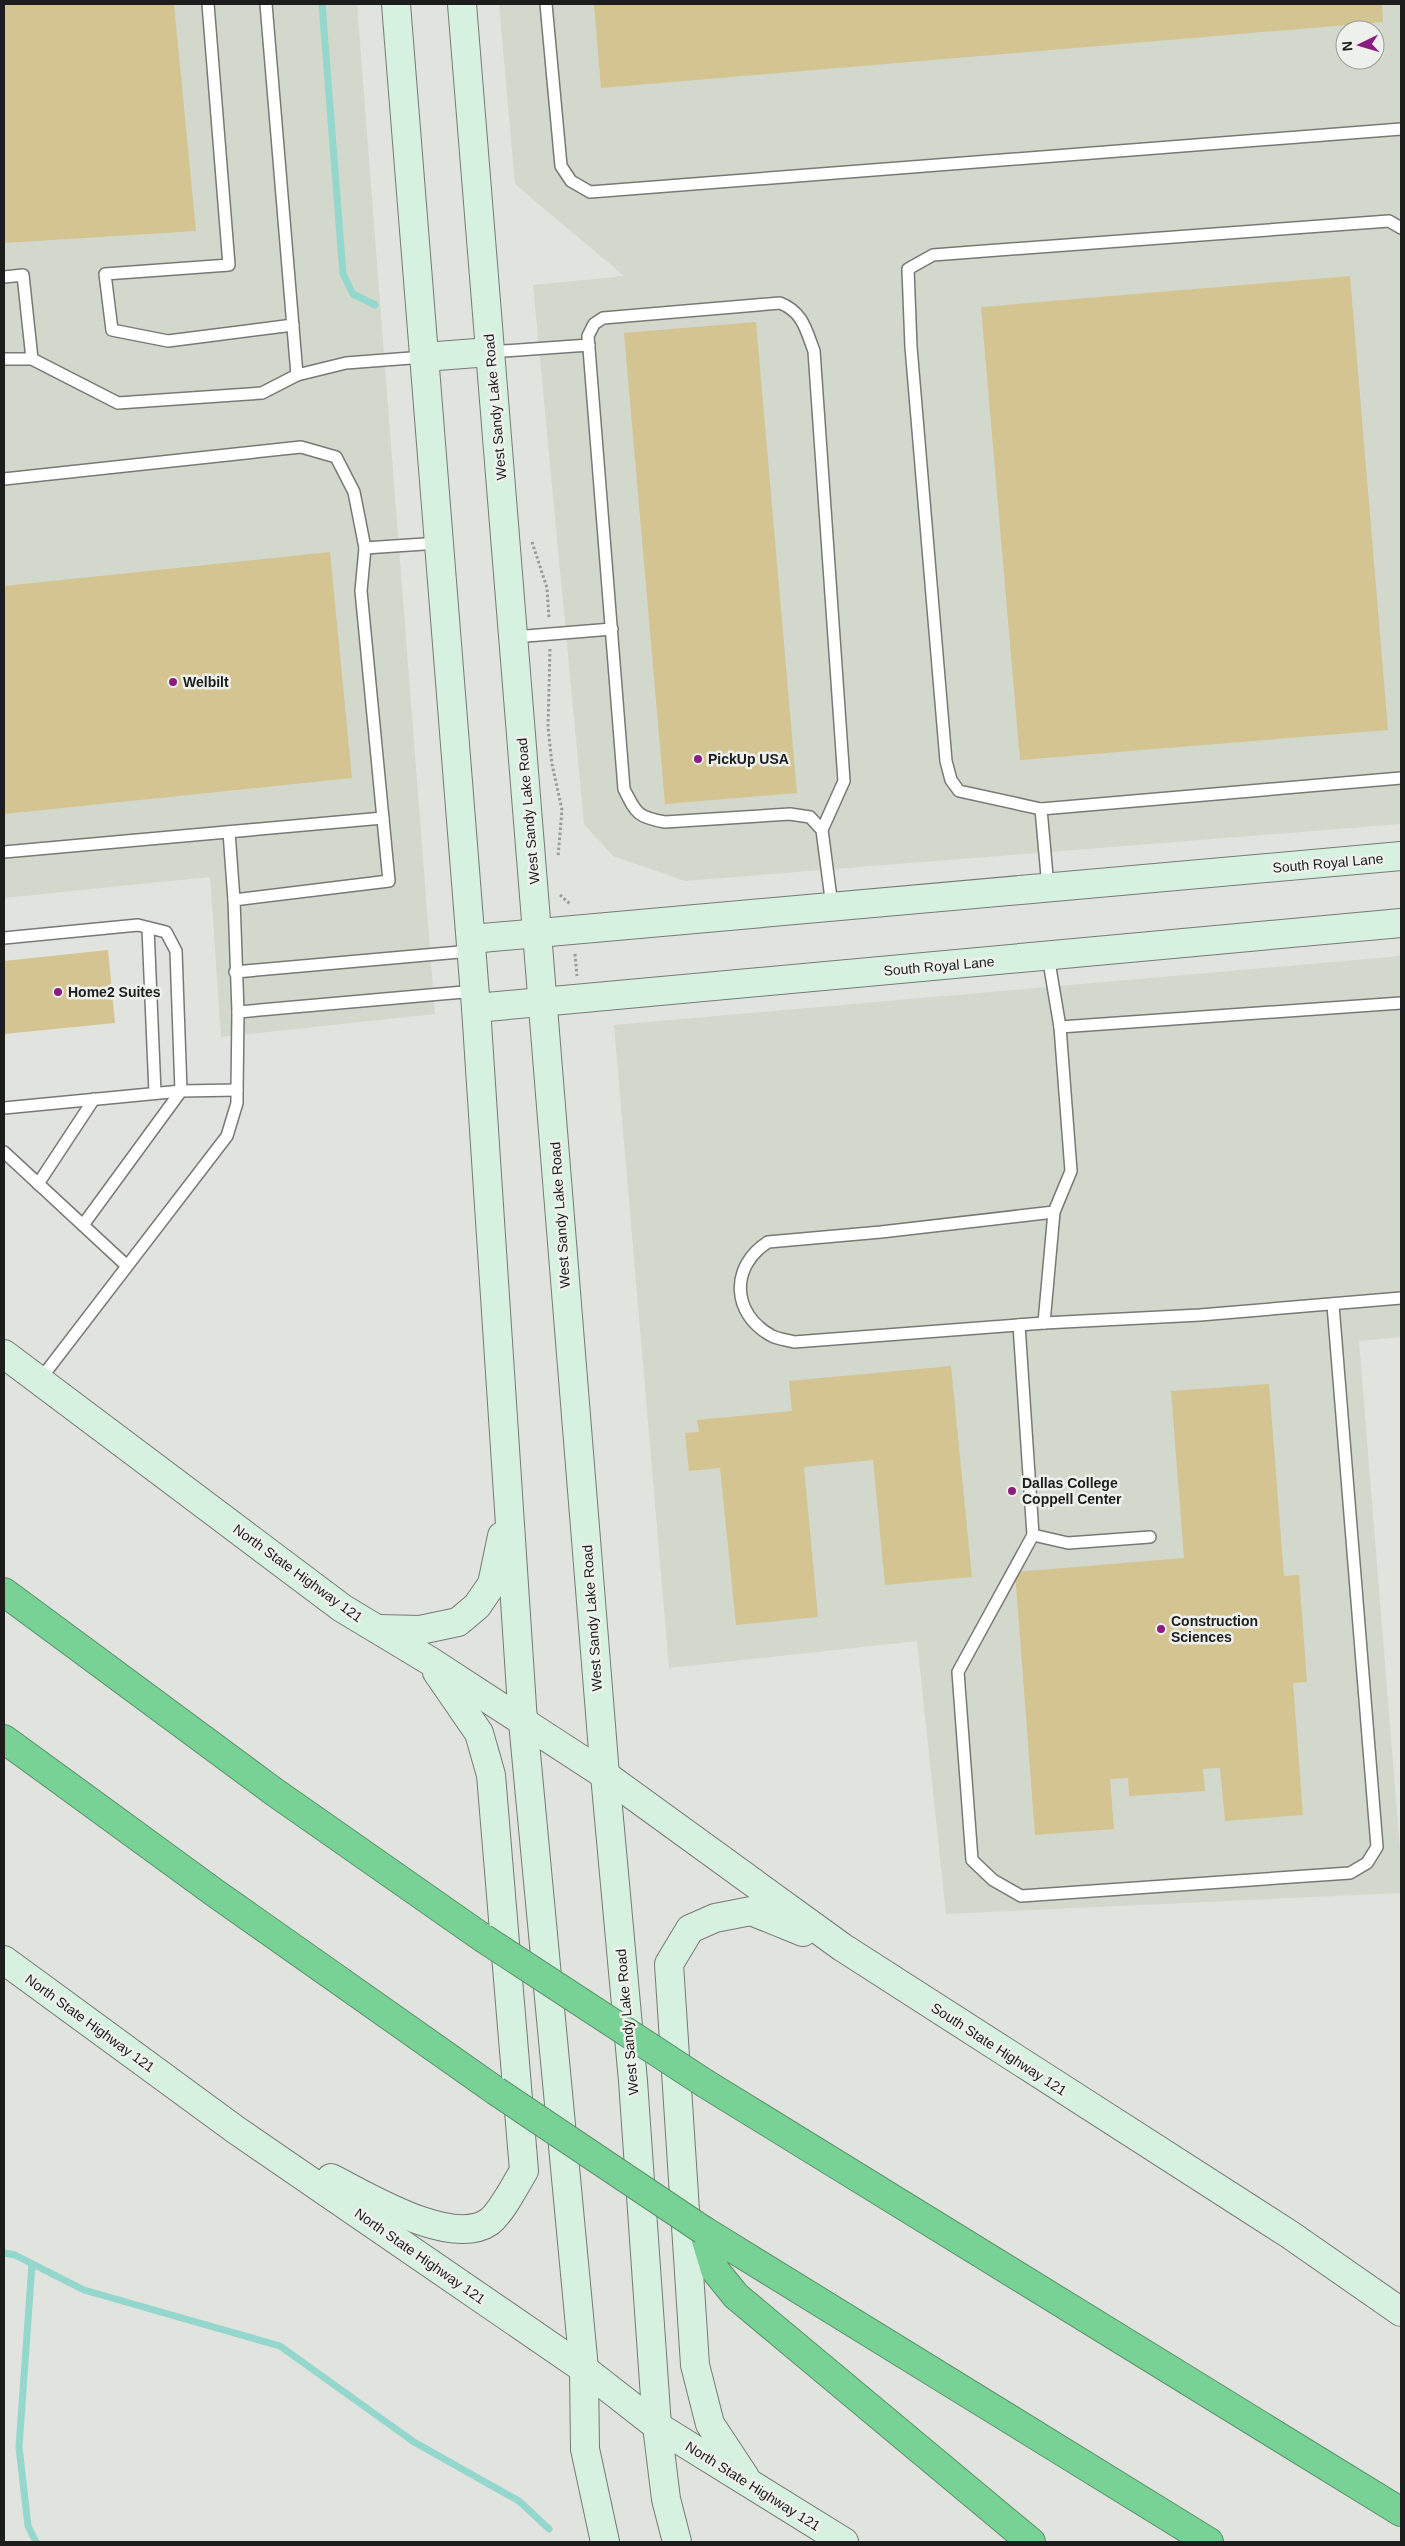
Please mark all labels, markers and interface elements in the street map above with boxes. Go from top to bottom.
north arrow [1335,20,1385,70]
text: N [1339,40,1355,52]
street label: West Sandy Lake Road [481,333,509,481]
place label: Welbilt [183,674,229,690]
marker: Welbilt [167,676,179,688]
street label: West Sandy Lake Road [514,737,542,885]
place label: PickUp USA [708,751,789,767]
marker: PickUp USA [692,753,704,765]
street label: South Royal Lane [1272,850,1384,876]
street label: South Royal Lane [883,953,995,979]
place label: Home2 Suites [68,984,161,1000]
marker: Home2 Suites [52,986,64,998]
street label: West Sandy Lake Road [547,1141,573,1289]
place label: Dallas College Coppell Center [1022,1475,1122,1507]
marker: Dallas College Coppell Center [1006,1485,1018,1497]
street label: North State Highway 121 [230,1521,366,1625]
street label: West Sandy Lake Road [579,1544,605,1692]
place label: Construction Sciences [1171,1613,1258,1645]
marker: Construction Sciences [1155,1623,1167,1635]
street label: West Sandy Lake Road [613,1948,641,2096]
street label: North State Highway 121 [22,1971,158,2075]
street label: South State Highway 121 [928,1999,1070,2099]
street label: North State Highway 121 [352,2205,489,2307]
street label: North State Highway 121 [683,2438,823,2534]

